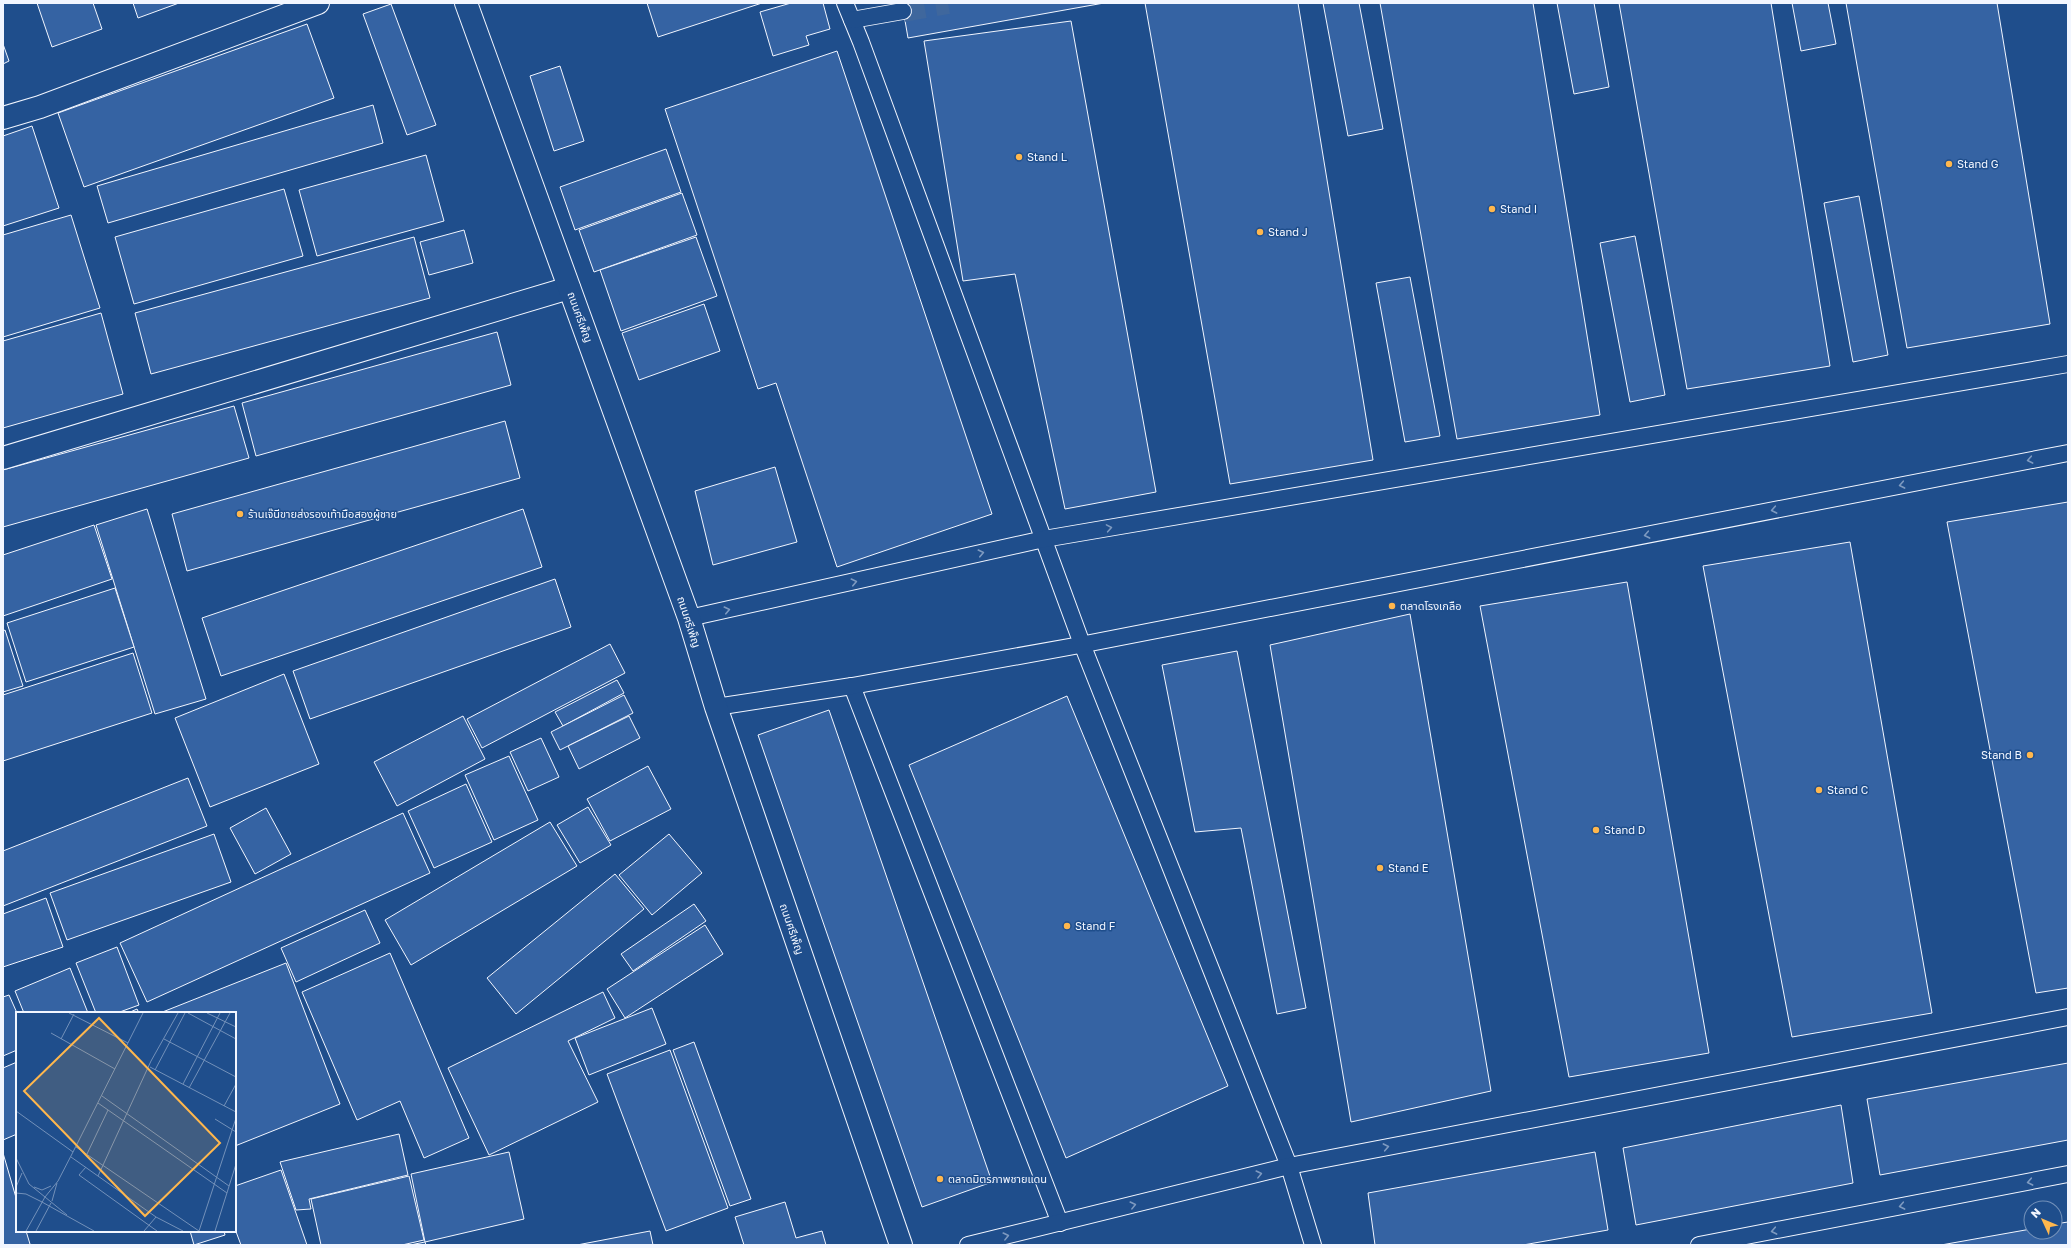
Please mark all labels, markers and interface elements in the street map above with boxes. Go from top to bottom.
place label: Stand L [1027,150,1068,163]
marker: Stand L [1014,152,1024,162]
place label: Stand G [1957,157,1999,170]
marker: Stand G [1944,159,1954,169]
place label: Stand I [1500,202,1537,215]
marker: Stand I [1487,204,1497,214]
place label: Stand J [1268,225,1308,238]
marker: Stand J [1255,227,1265,237]
street label: ถนนศรีเพ็ญ [565,290,596,344]
one-way arrow [2027,456,2033,464]
one-way arrow [1899,481,1905,489]
one-way arrow [1771,505,1778,514]
place label: ร้านเจ๊นีขายส่งรองเท้ามือสองผู้ชาย [248,507,397,521]
marker: ร้านเจ๊นีขายส่งรองเท้ามือสองผู้ชาย [235,509,245,519]
one-way arrow [1105,524,1112,533]
one-way arrow [1644,530,1650,538]
one-way arrow [978,550,984,558]
one-way arrow [851,578,857,586]
street label: ถนนศรีเพ็ญ [675,595,704,649]
place label: ตลาดโรงเกลือ [1400,599,1462,612]
marker: ตลาดโรงเกลือ [1387,601,1397,611]
one-way arrow [724,606,730,614]
place label: Stand B [1981,748,2022,761]
marker: Stand B [2025,750,2035,760]
place label: Stand C [1827,783,1868,796]
marker: Stand C [1814,785,1824,795]
place label: Stand D [1604,823,1646,836]
marker: Stand D [1591,825,1601,835]
place label: Stand E [1388,861,1429,874]
marker: Stand E [1375,863,1385,873]
street label: ถนนศรีเพ็ญ [778,902,807,956]
place label: Stand F [1075,919,1116,932]
marker: Stand F [1062,921,1072,931]
inset map [16,1012,236,1232]
one-way arrow [1383,1144,1389,1152]
one-way arrow [1256,1170,1262,1178]
place label: ตลาดมิตรภาพชายแดน [948,1172,1047,1185]
marker: ตลาดมิตรภาพชายแดน [935,1174,945,1184]
one-way arrow [2027,1177,2033,1185]
north arrow [2023,1200,2063,1240]
one-way arrow [1129,1201,1136,1210]
one-way arrow [1899,1201,1905,1210]
text: N [2028,1205,2043,1220]
one-way arrow [1771,1226,1777,1234]
one-way arrow [1003,1232,1010,1241]

